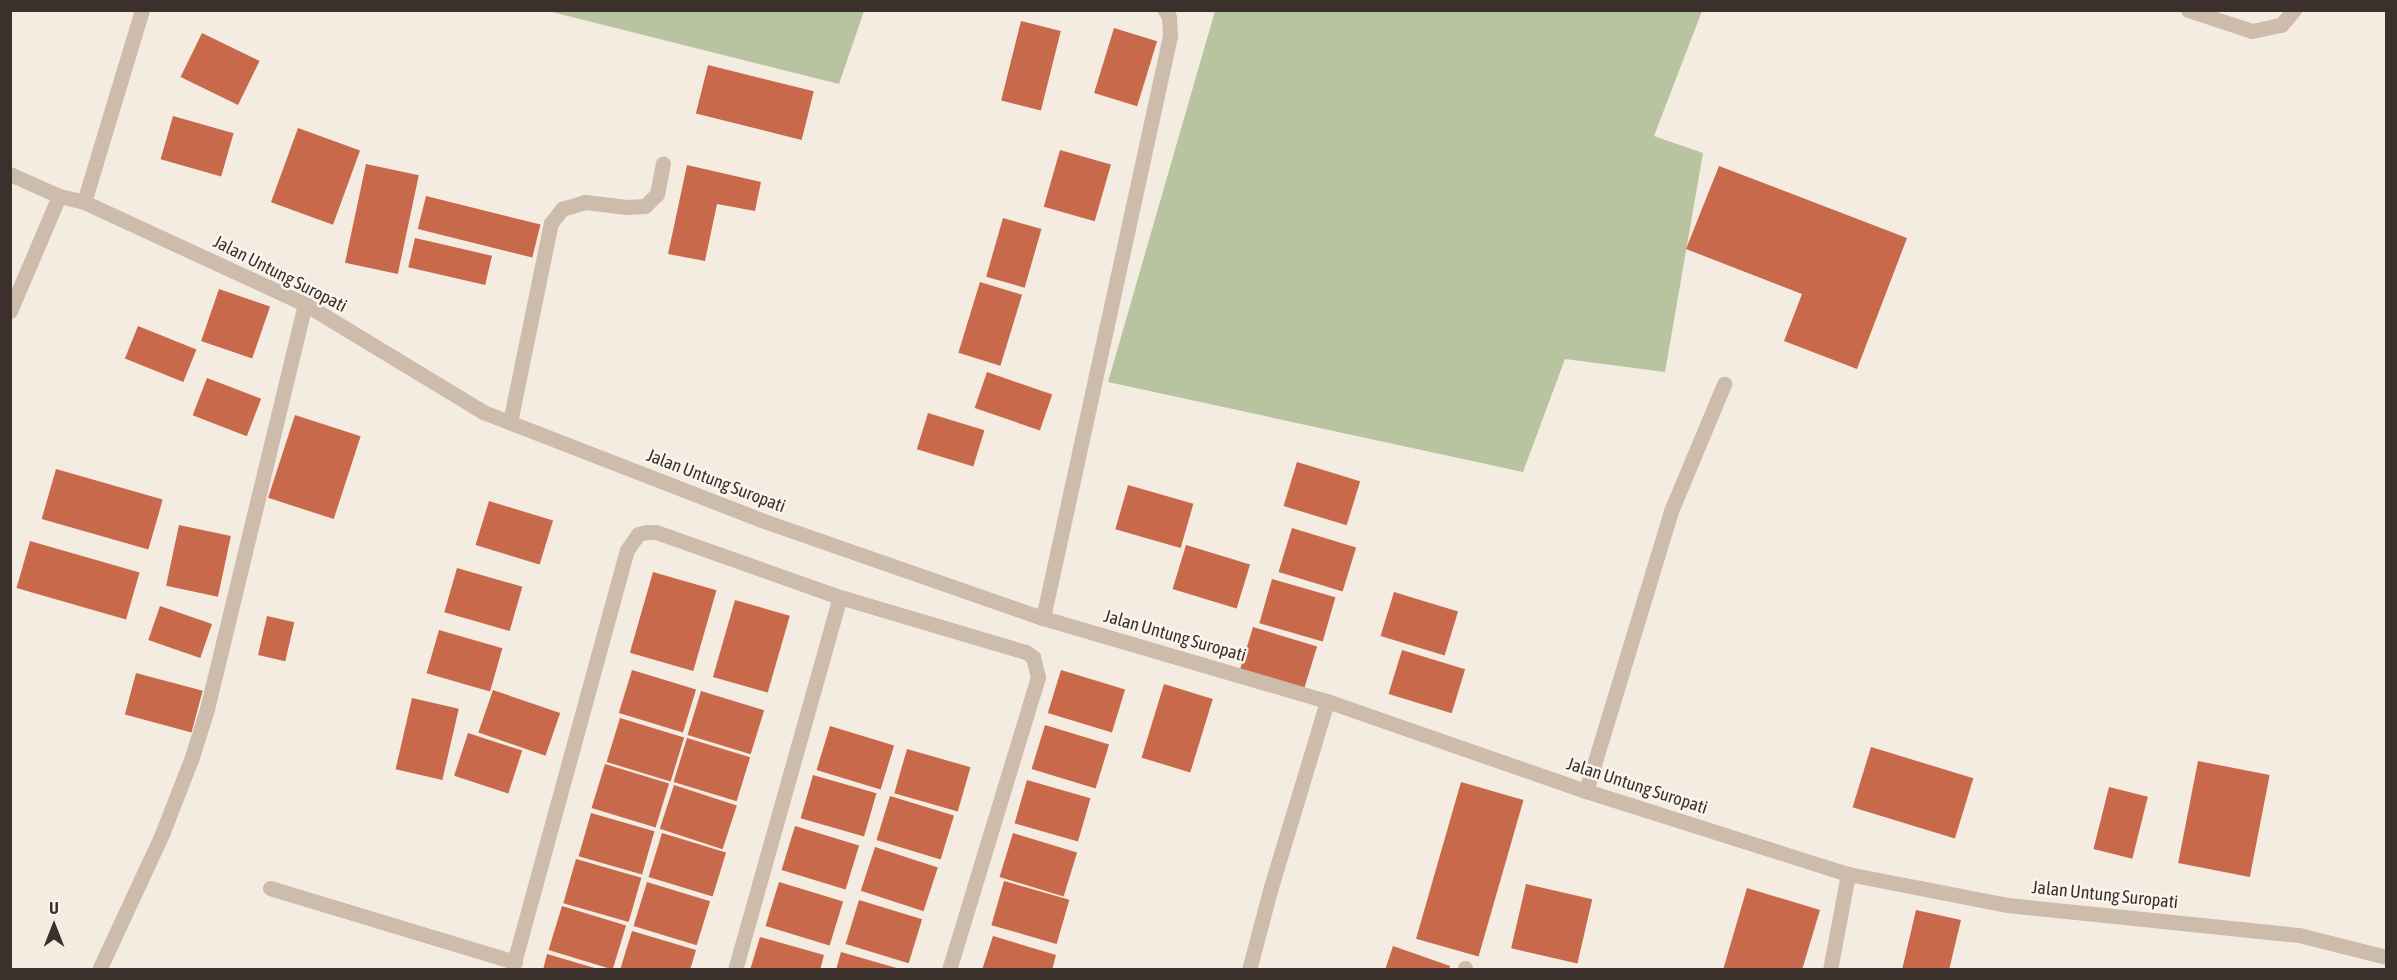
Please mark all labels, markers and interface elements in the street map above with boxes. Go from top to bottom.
street label: Jalan Untung Suropati [210,231,350,317]
street label: Jalan Untung Suropati [644,445,788,517]
street label: Jalan Untung Suropati [1101,605,1249,667]
street label: Jalan Untung Suropati [1564,753,1710,819]
street label: Jalan Untung Suropati [2031,877,2179,913]
north arrow [24,896,84,956]
text: U [49,899,59,917]

